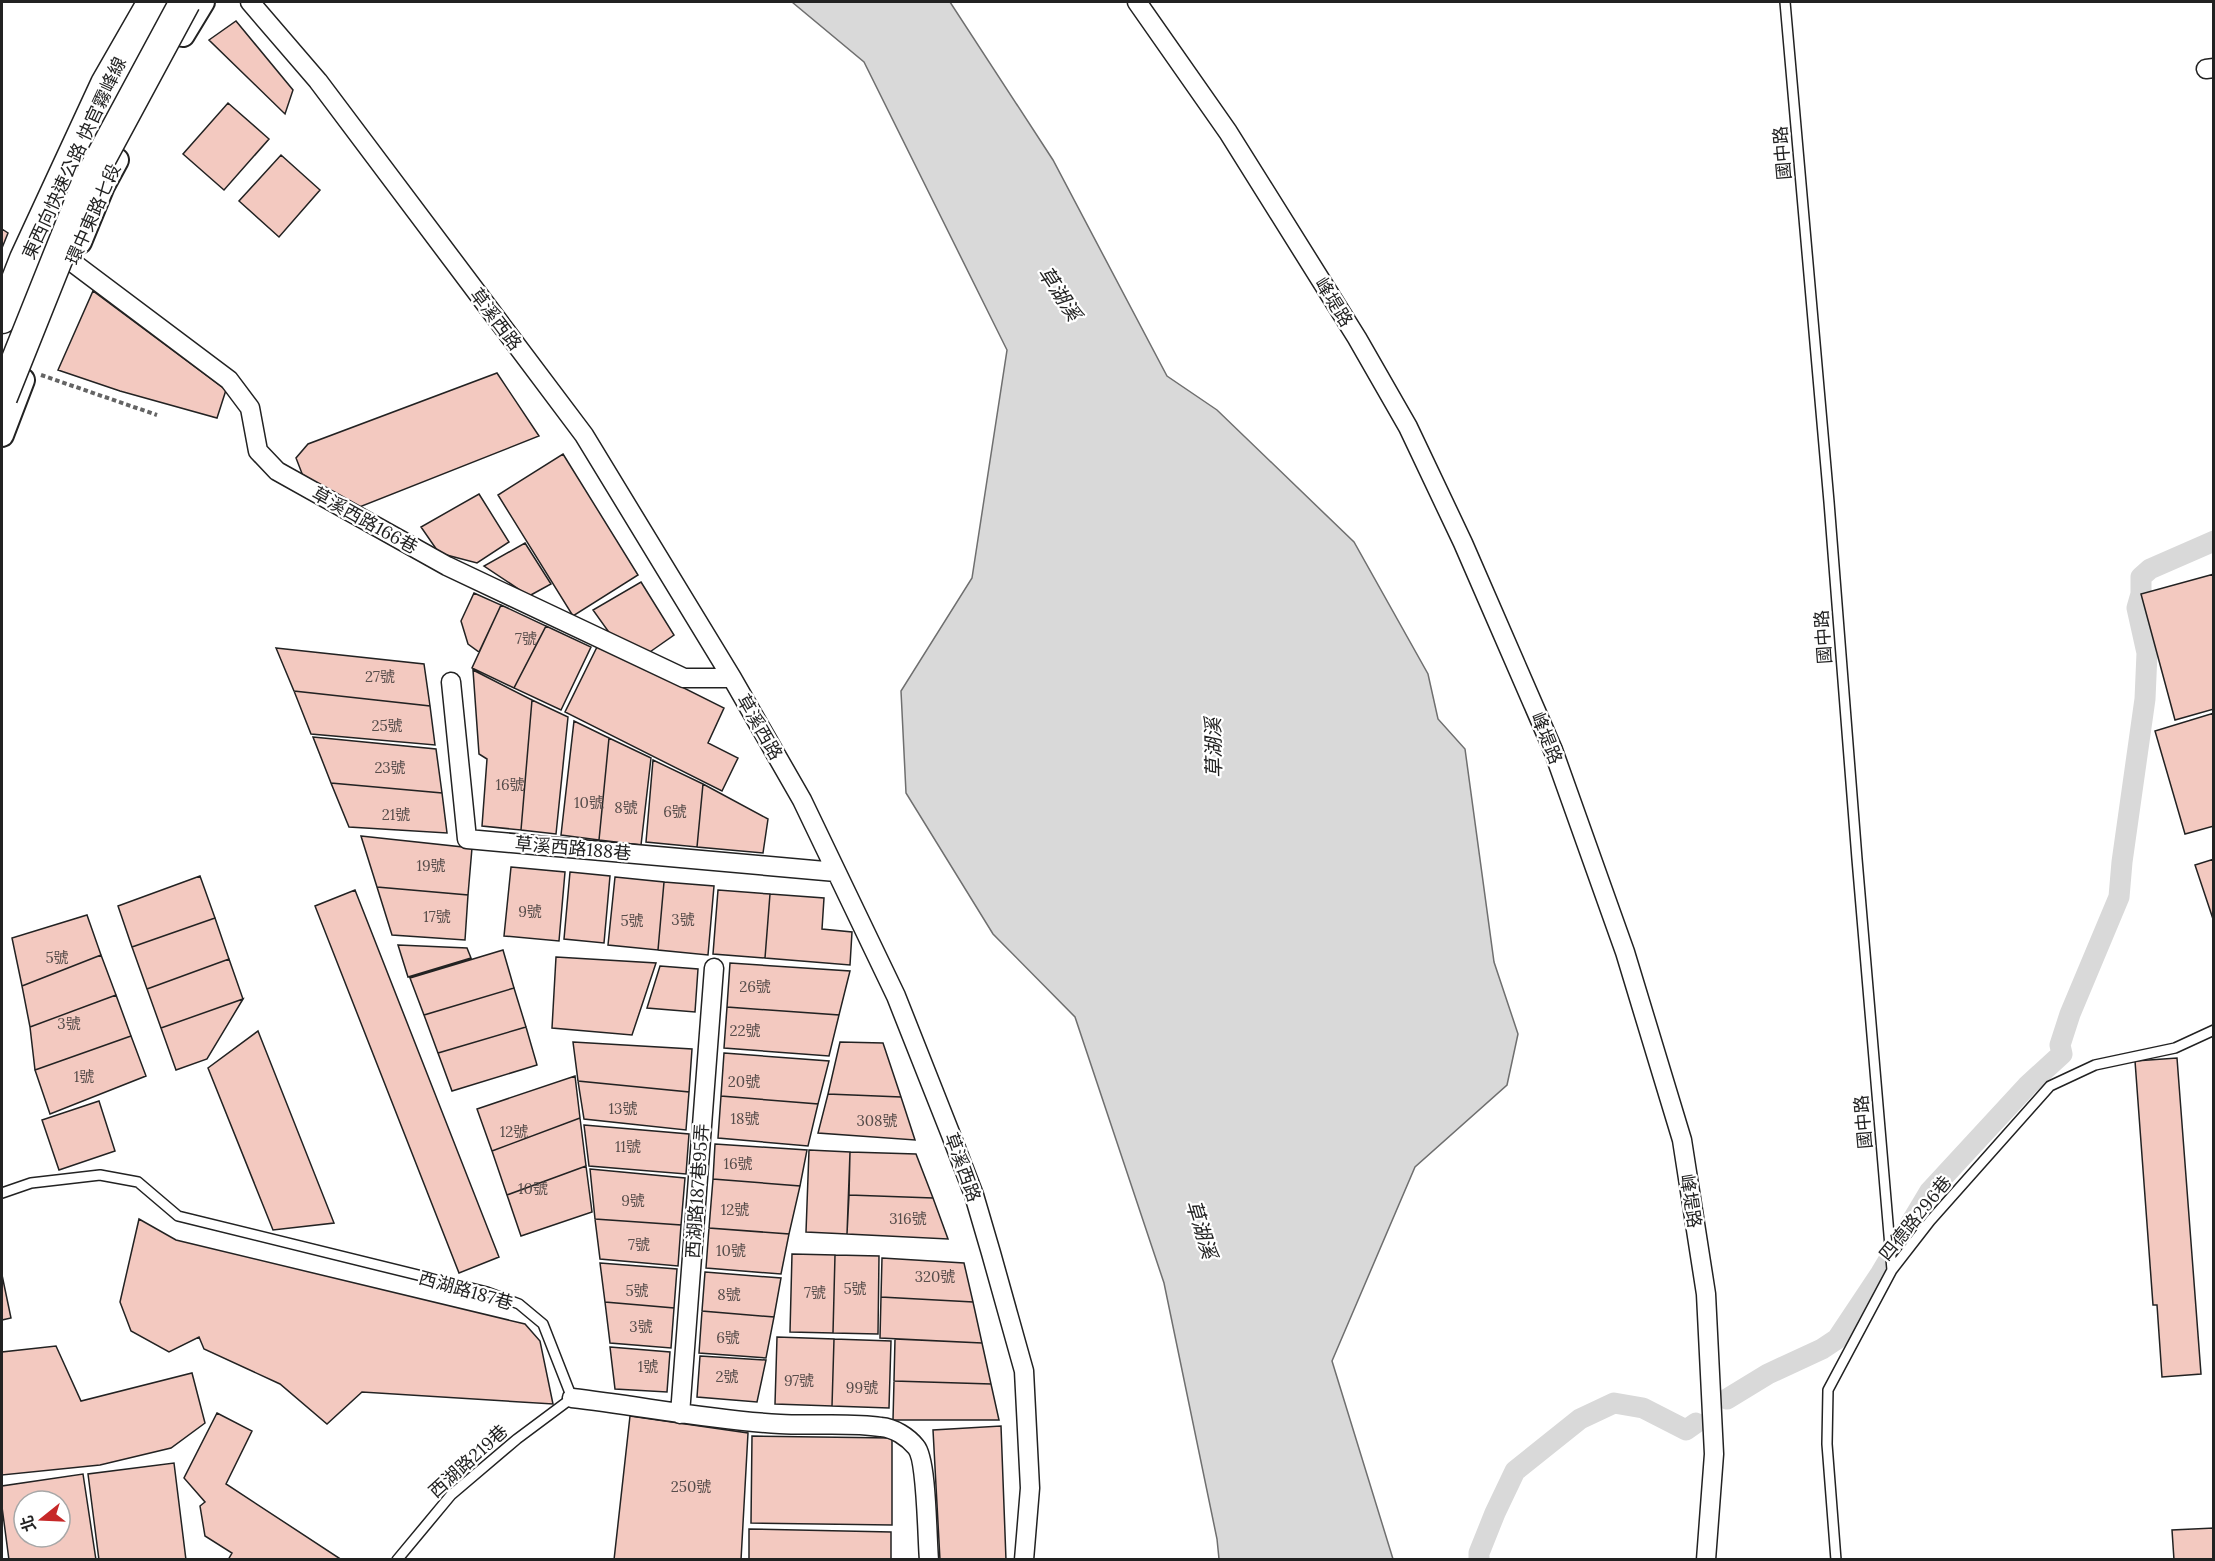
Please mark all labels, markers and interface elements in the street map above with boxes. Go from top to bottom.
street label: 東西向快速公路 快官霧峰線 [17,53,131,263]
street label: 國中路 [1768,125,1796,181]
street label: 環中東路七段 [61,160,125,268]
water label: 草湖溪 [1033,261,1088,327]
street label: 峰堤路 [1310,273,1358,331]
street label: 草溪西路 [465,283,527,355]
street label: 草溪西路166巷 [308,481,422,559]
street label: 國中路 [1810,609,1836,665]
house number: 7號 [515,629,537,648]
house number: 27號 [365,667,395,686]
street label: 草溪西路 [732,690,788,764]
street label: 峰堤路 [1526,709,1568,767]
water label: 草湖溪 [1200,715,1226,778]
house number: 25號 [371,716,403,735]
house number: 23號 [374,758,406,777]
house number: 16號 [495,775,525,794]
house number: 10號 [574,793,604,812]
house number: 8號 [614,798,638,817]
house number: 6號 [663,802,687,821]
house number: 21號 [382,805,410,824]
street label: 草溪西路188巷 [514,831,632,865]
house number: 19號 [416,856,446,875]
house number: 9號 [518,902,542,921]
house number: 17號 [423,907,451,926]
house number: 3號 [671,910,695,929]
house number: 5號 [620,911,644,930]
house number: 5號 [45,948,69,967]
house number: 26號 [739,977,771,996]
house number: 3號 [57,1014,81,1033]
house number: 22號 [729,1021,761,1040]
house number: 1號 [74,1067,94,1086]
house number: 20號 [728,1072,760,1091]
street label: 國中路 [1849,1094,1877,1150]
house number: 13號 [609,1099,637,1118]
house number: 18號 [731,1109,759,1128]
house number: 308號 [856,1111,898,1130]
house number: 12號 [500,1122,528,1141]
street label: 西湖路187巷95弄 [681,1123,713,1259]
street label: 草溪西路 [940,1129,986,1205]
house number: 11號 [615,1137,641,1156]
house number: 16號 [723,1154,753,1173]
street label: 四德路296巷 [1874,1171,1956,1265]
street label: 峰堤路 [1675,1173,1707,1229]
house number: 10號 [518,1179,548,1198]
house number: 9號 [621,1191,645,1210]
water label: 草湖溪 [1181,1197,1224,1264]
house number: 12號 [721,1200,749,1219]
house number: 316號 [889,1209,927,1228]
house number: 7號 [628,1235,650,1254]
house number: 10號 [716,1241,746,1260]
street label: 西湖路187巷 [416,1266,516,1314]
house number: 320號 [915,1267,955,1286]
house number: 5號 [843,1279,867,1298]
house number: 5號 [625,1281,649,1300]
house number: 7號 [804,1283,826,1302]
house number: 8號 [717,1285,741,1304]
house number: 3號 [629,1317,653,1336]
house number: 6號 [716,1328,740,1347]
house number: 1號 [638,1357,658,1376]
house number: 2號 [715,1367,739,1386]
house number: 97號 [784,1371,814,1390]
house number: 99號 [846,1378,878,1397]
street label: 西湖路219巷 [424,1419,512,1503]
house number: 250號 [671,1477,711,1496]
north arrow [12,1489,72,1549]
text: 北 [16,1513,40,1534]

